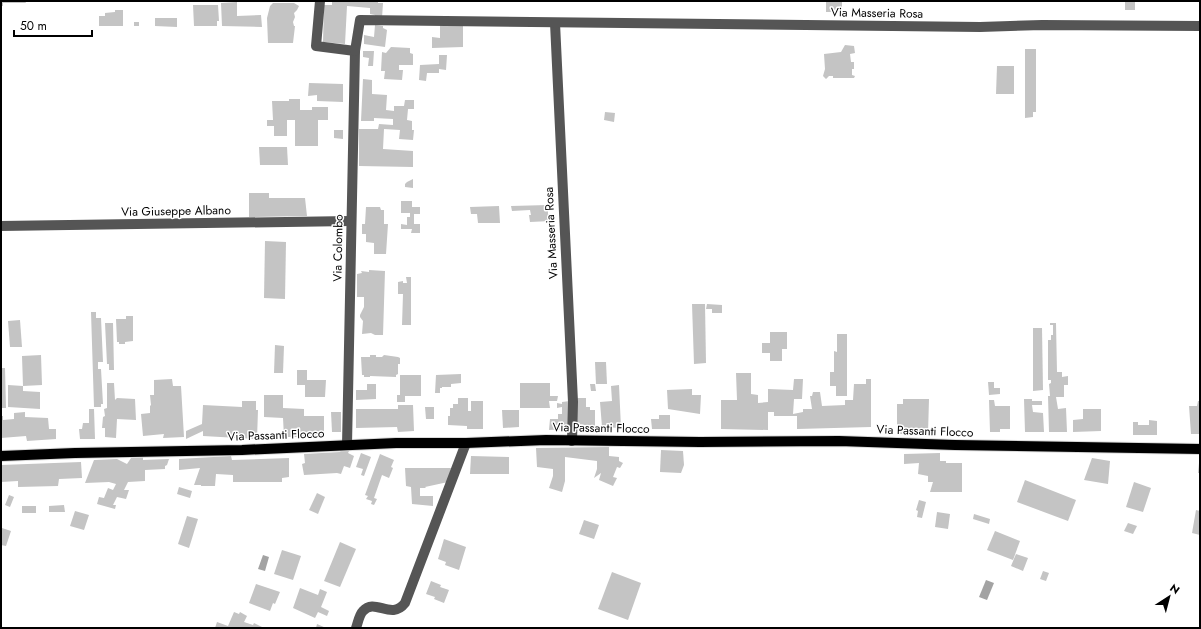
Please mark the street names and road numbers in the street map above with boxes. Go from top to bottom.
street label: Via Masseria Rosa [831,3,923,23]
street label: Via Masseria Rosa [540,186,562,280]
street label: Via Giuseppe Albano [121,201,231,221]
street label: Via Colombo [328,214,348,282]
street label: Via Passanti Flocco [552,418,650,438]
street label: Via Passanti Flocco [876,420,974,442]
street label: Via Passanti Flocco [227,424,325,446]

